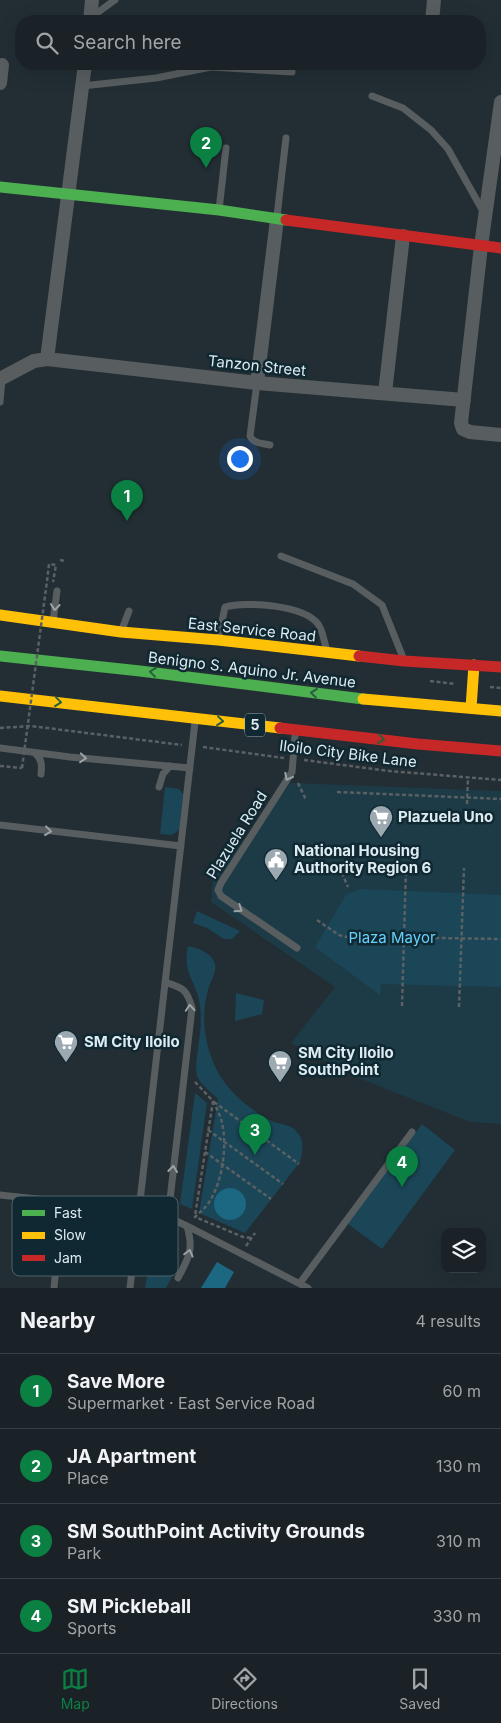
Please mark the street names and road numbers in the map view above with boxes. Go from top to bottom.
street label: Tanzon Street [207,351,307,380]
street label: East Service Road [187,613,317,646]
street label: Benigno S. Aquino Jr. Avenue [147,647,357,692]
road number: 5 [245,714,265,736]
street label: Iloilo City Bike Lane [278,736,418,771]
street label: Plazuela Road [202,787,271,882]

